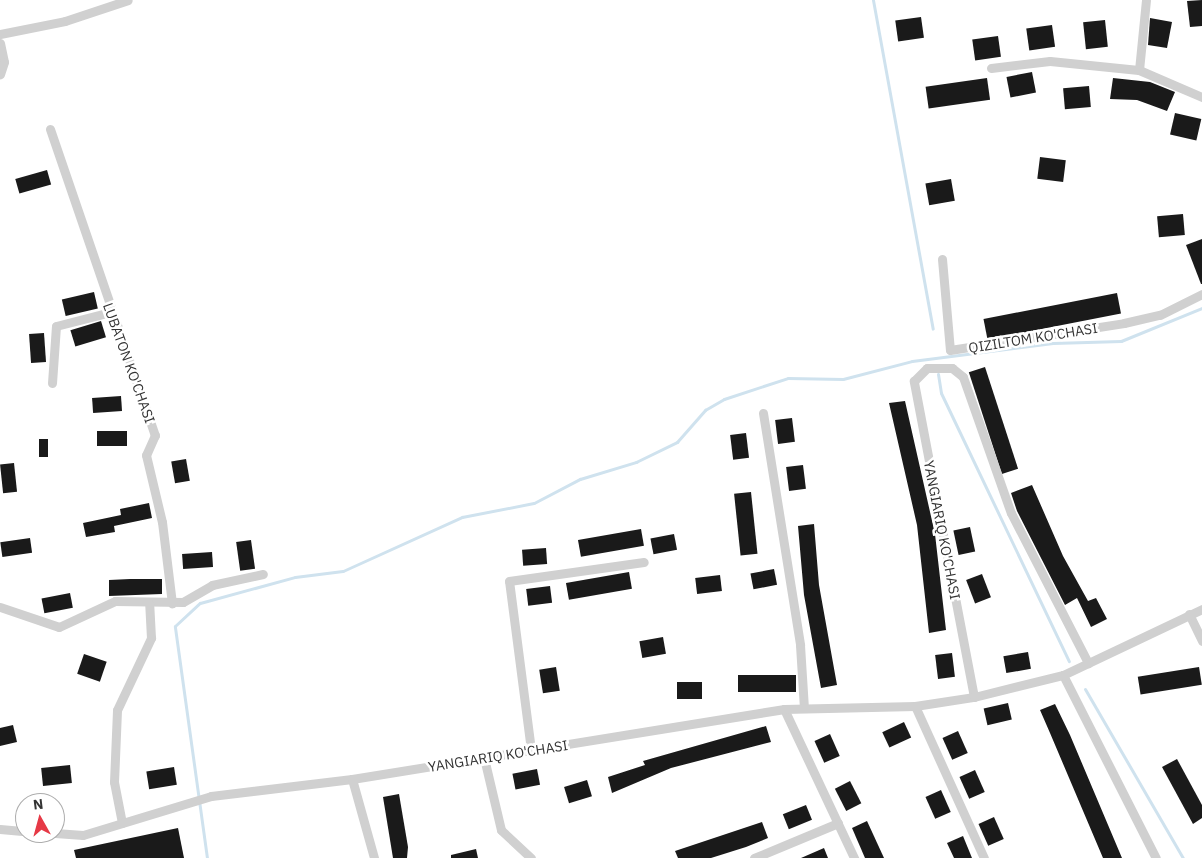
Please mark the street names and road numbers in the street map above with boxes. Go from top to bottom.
street label: LUBATON KO'CHASI [99,301,159,425]
street label: QIZILTOM KO'CHASI [967,320,1099,356]
street label: YANGIARIQ KO'CHASI [920,459,964,601]
street label: YANGIARIQ KO'CHASI [427,737,569,775]

